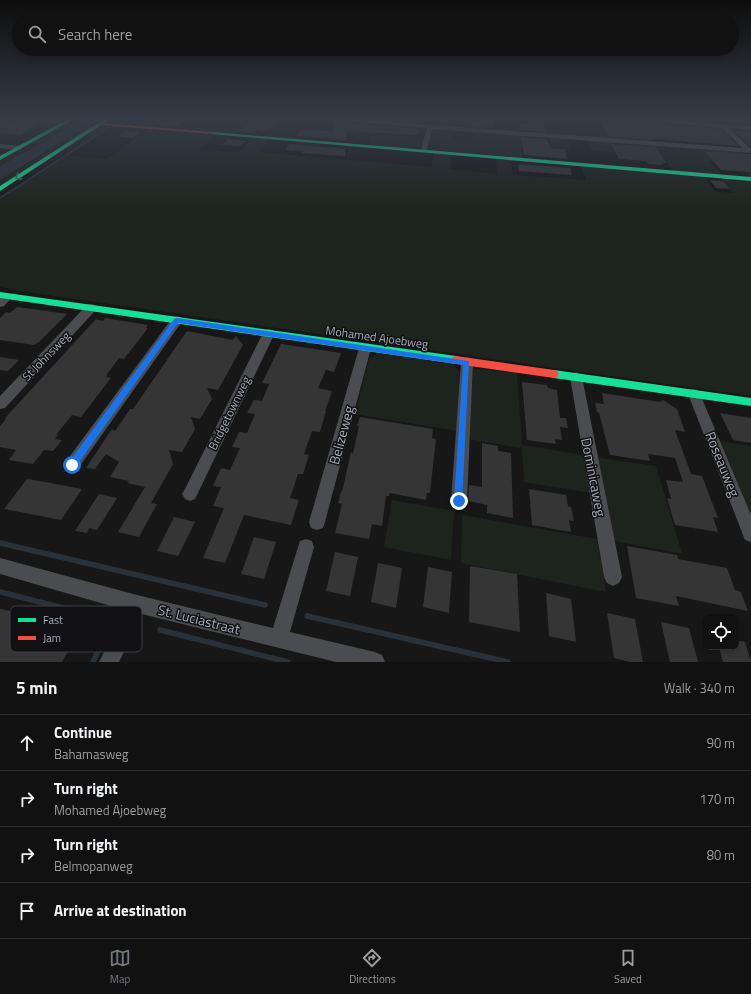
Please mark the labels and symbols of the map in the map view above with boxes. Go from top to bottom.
one-way arrow [16,173,23,180]
street label: Mohamed Ajoebweg [324,320,430,354]
street label: St Johnsweg [17,327,75,385]
street label: Bridgetownweg [203,373,255,453]
street label: Belizeweg [323,403,359,467]
street label: Roseauweg [700,428,746,500]
street label: Dominicaweg [576,436,612,518]
route start [63,456,81,474]
route end [450,492,468,510]
street label: St. Luciastraat [156,599,242,639]
legend [10,606,142,652]
text: Fast [43,612,63,628]
text: Jam [43,630,61,646]

